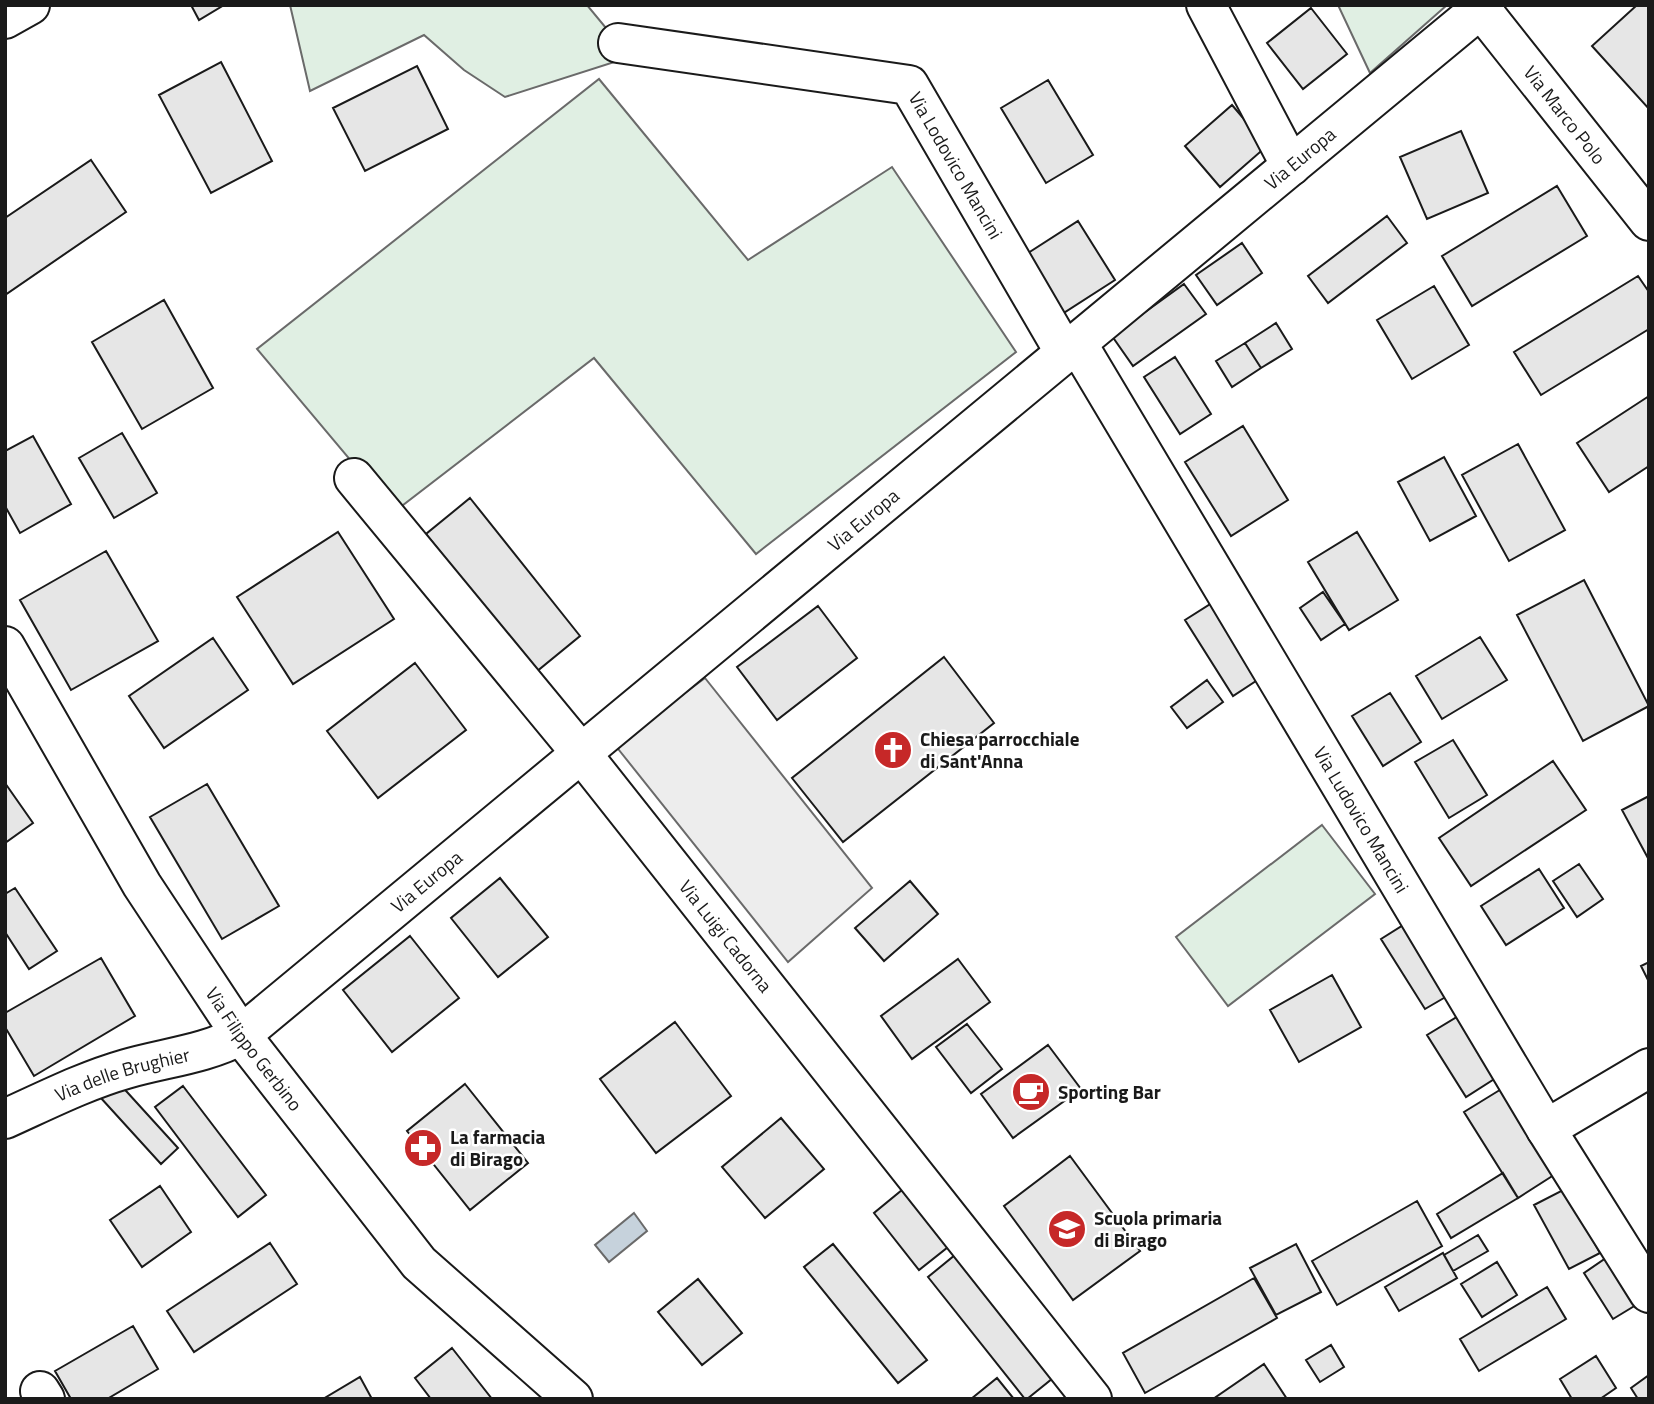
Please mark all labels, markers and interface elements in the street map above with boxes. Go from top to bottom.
street label: Via Marco Polo [1517,59,1614,170]
street label: Via Lodovico Mancini [902,86,1011,244]
street label: Via Europa [1257,119,1342,196]
street label: Via Europa [821,481,905,558]
place label: Chiesa parrocchiale di Sant'Anna [920,724,1080,775]
church icon: Chiesa parrocchiale di Sant'Anna [872,729,914,771]
street label: Via Ludovico Mancini [1307,741,1417,898]
street label: Via Europa [384,842,469,920]
street label: Via Luigi Cadorna [672,873,780,999]
street label: Via Filippo Gerbino [199,981,310,1117]
street label: Via delle Brughier [50,1039,193,1108]
cafe icon: Sporting Bar [1010,1071,1052,1113]
place label: Sporting Bar [1058,1077,1161,1106]
place label: La farmacia di Birago [450,1122,545,1173]
pharmacy icon: La farmacia di Birago [402,1127,444,1169]
place label: Scuola primaria di Birago [1094,1203,1222,1254]
school or university icon: Scuola primaria di Birago [1046,1208,1088,1250]

